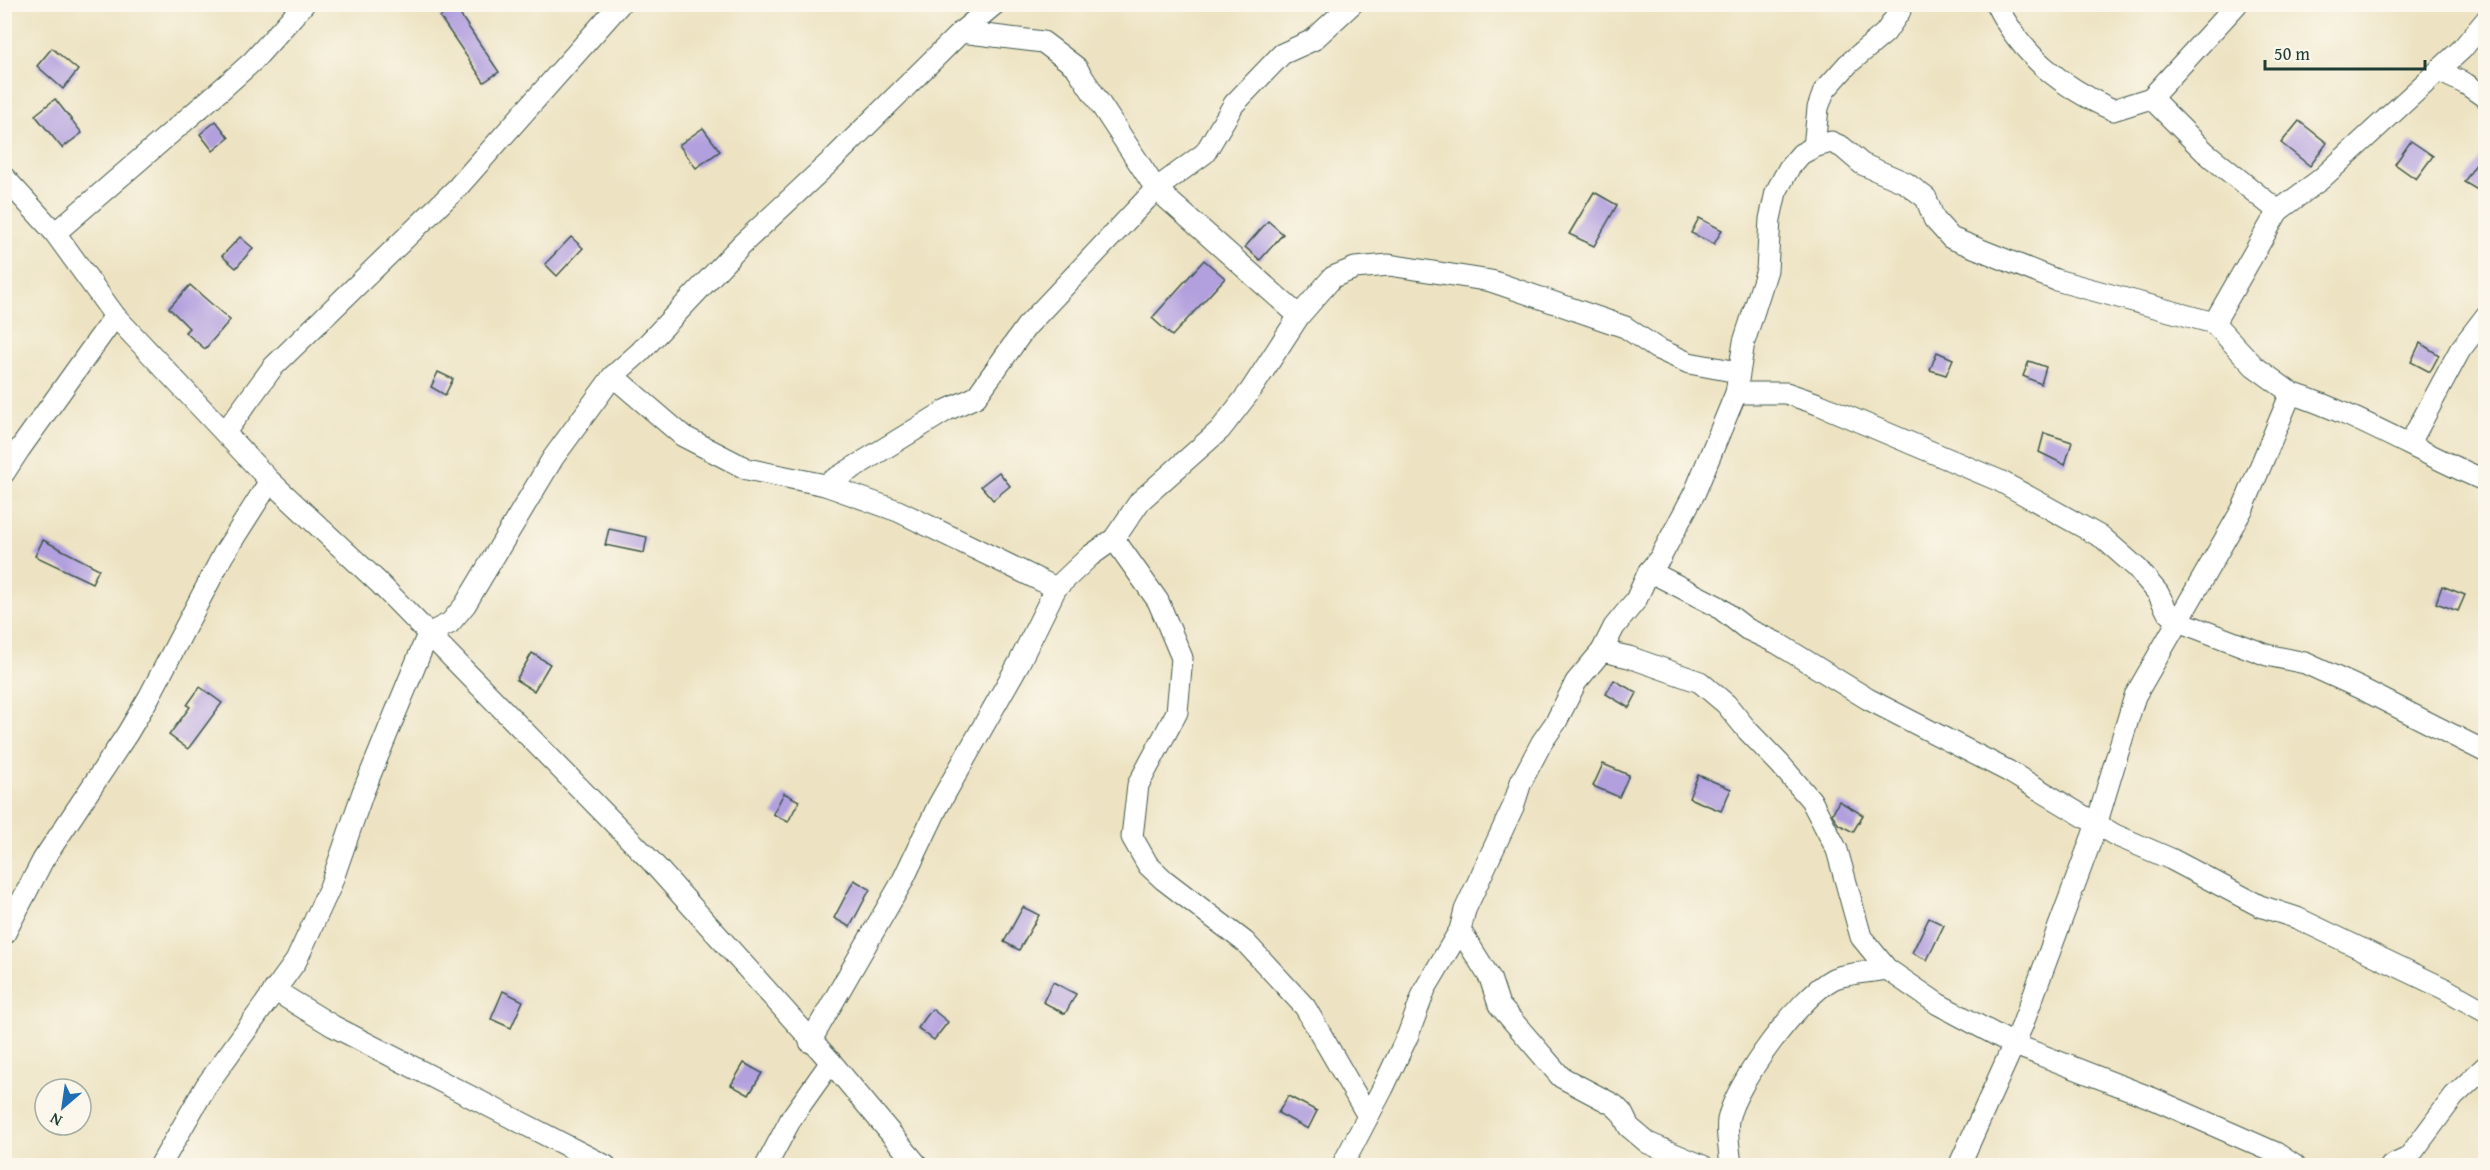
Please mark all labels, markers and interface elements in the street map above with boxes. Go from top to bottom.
scale bar [2265,33,2426,71]
text: 50 m [2274,40,2310,67]
north arrow [33,1077,93,1137]
text: N [45,1107,66,1133]

